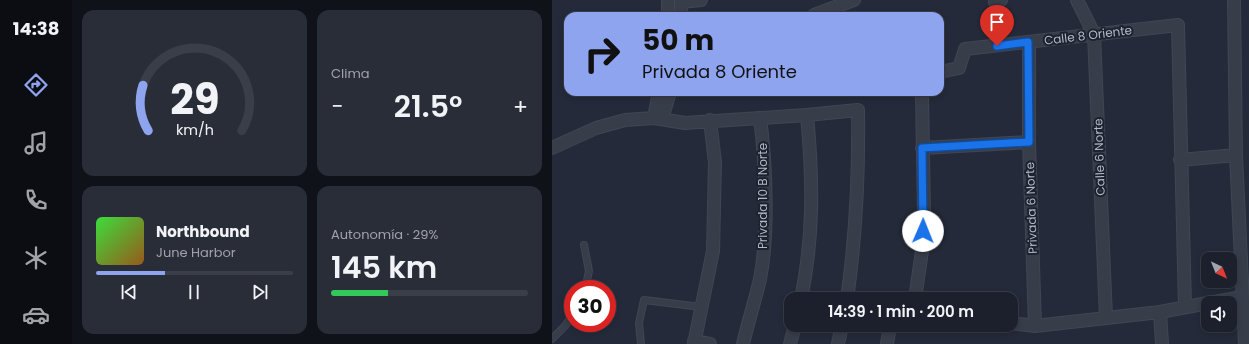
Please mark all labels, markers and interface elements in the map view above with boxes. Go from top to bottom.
pin [980,5,1014,46]
icon: arrive [986,11,1008,33]
text: 14:38 [13,16,59,41]
text: 50 m [642,21,714,60]
street label: Calle 8 Oriente [1043,21,1133,49]
icon: right [576,28,628,80]
text: Privada 8 Oriente [642,59,797,84]
text: Clima [331,64,370,83]
text: 29 [170,70,219,129]
icon: directions [22,71,50,99]
text: 21.5° [394,85,462,128]
text: − [331,91,343,122]
text: + [513,91,528,122]
street label: Calle 6 Norte [1089,118,1109,196]
text: km/h [175,120,214,140]
icon: music [22,129,50,157]
street label: Privada 10 B Norte [754,143,771,249]
street label: Privada 6 Norte [1021,162,1041,254]
icon: phone [22,186,50,214]
position arrow [902,210,944,252]
text: Northbound [156,221,250,242]
text: Autonomía · 29% [331,225,438,244]
text: June Harbor [156,243,236,262]
icon: climate [22,244,50,272]
text: 145 km [331,246,437,289]
north arrow [1201,252,1237,288]
map controls [1201,252,1237,332]
speed limit sign: 30 [564,280,616,332]
icon: previous [118,281,140,303]
icon: pause [183,281,205,303]
icon: next [249,281,271,303]
button: sound [1201,296,1237,332]
icon: car [22,301,50,329]
text: 14:39 · 1 min · 200 m [828,301,974,322]

